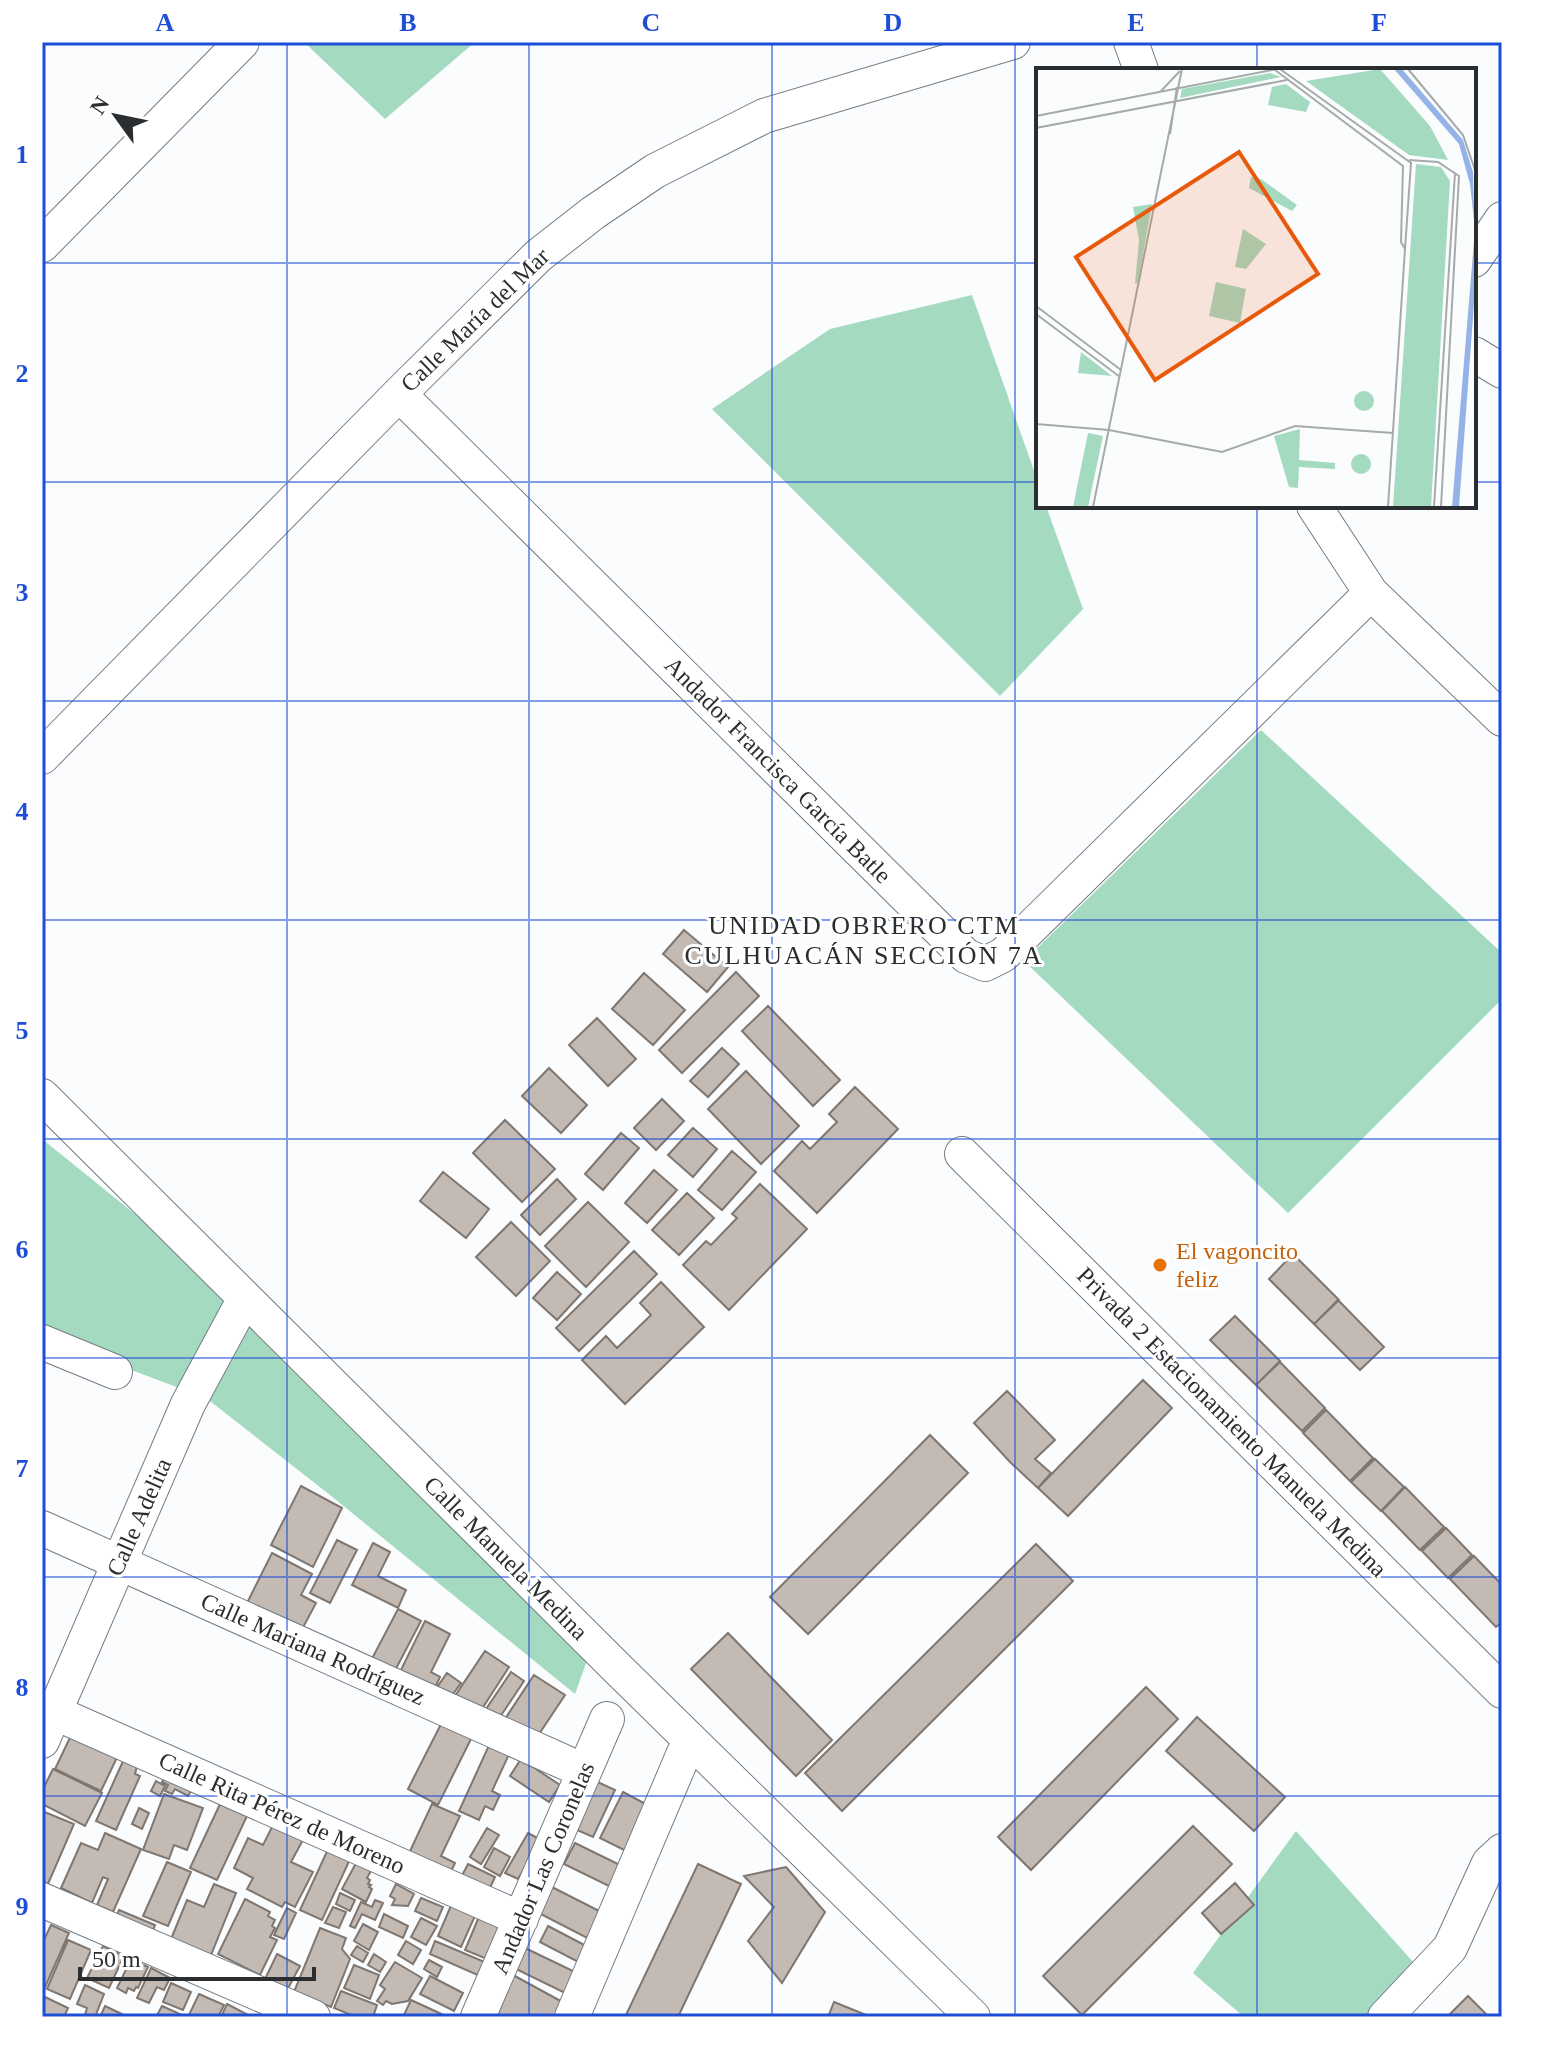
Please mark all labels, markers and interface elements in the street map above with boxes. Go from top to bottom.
text: A [156,8,175,37]
text: B [399,8,417,37]
text: C [642,8,660,37]
text: D [884,8,902,37]
text: E [1127,8,1145,37]
text: F [1371,8,1387,37]
inset map [1036,68,1476,508]
north arrow [76,76,156,156]
text: N [85,92,115,119]
text: 1 [16,140,29,169]
street label: Calle María del Mar [396,243,554,397]
text: 2 [16,359,29,388]
text: 3 [16,578,29,607]
street label: Andador Francisca García Batle [660,652,896,888]
text: 4 [16,797,29,826]
district label: UNIDAD OBRERO CTM CULHUACÁN SECCIÓN 7A [684,911,1044,970]
text: 5 [16,1016,29,1045]
text: 6 [16,1235,29,1264]
place label: El vagoncito feliz [1176,1238,1298,1292]
marker: El vagoncito feliz [1151,1256,1169,1274]
street label: Privada 2 Estacionamiento Manuela Medina [1072,1262,1392,1582]
text: 7 [16,1454,29,1483]
street label: Calle Adelita [102,1454,177,1580]
street label: Calle Manuela Medina [419,1471,593,1645]
street label: Calle Mariana Rodríguez [197,1588,429,1710]
text: 8 [16,1673,29,1702]
street label: Calle Rita Pérez de Moreno [155,1747,409,1879]
street label: Andador Las Coronelas [486,1758,600,1978]
text: 9 [16,1892,29,1921]
scale bar [80,1931,314,1981]
text: 50 m [92,1946,141,1972]

